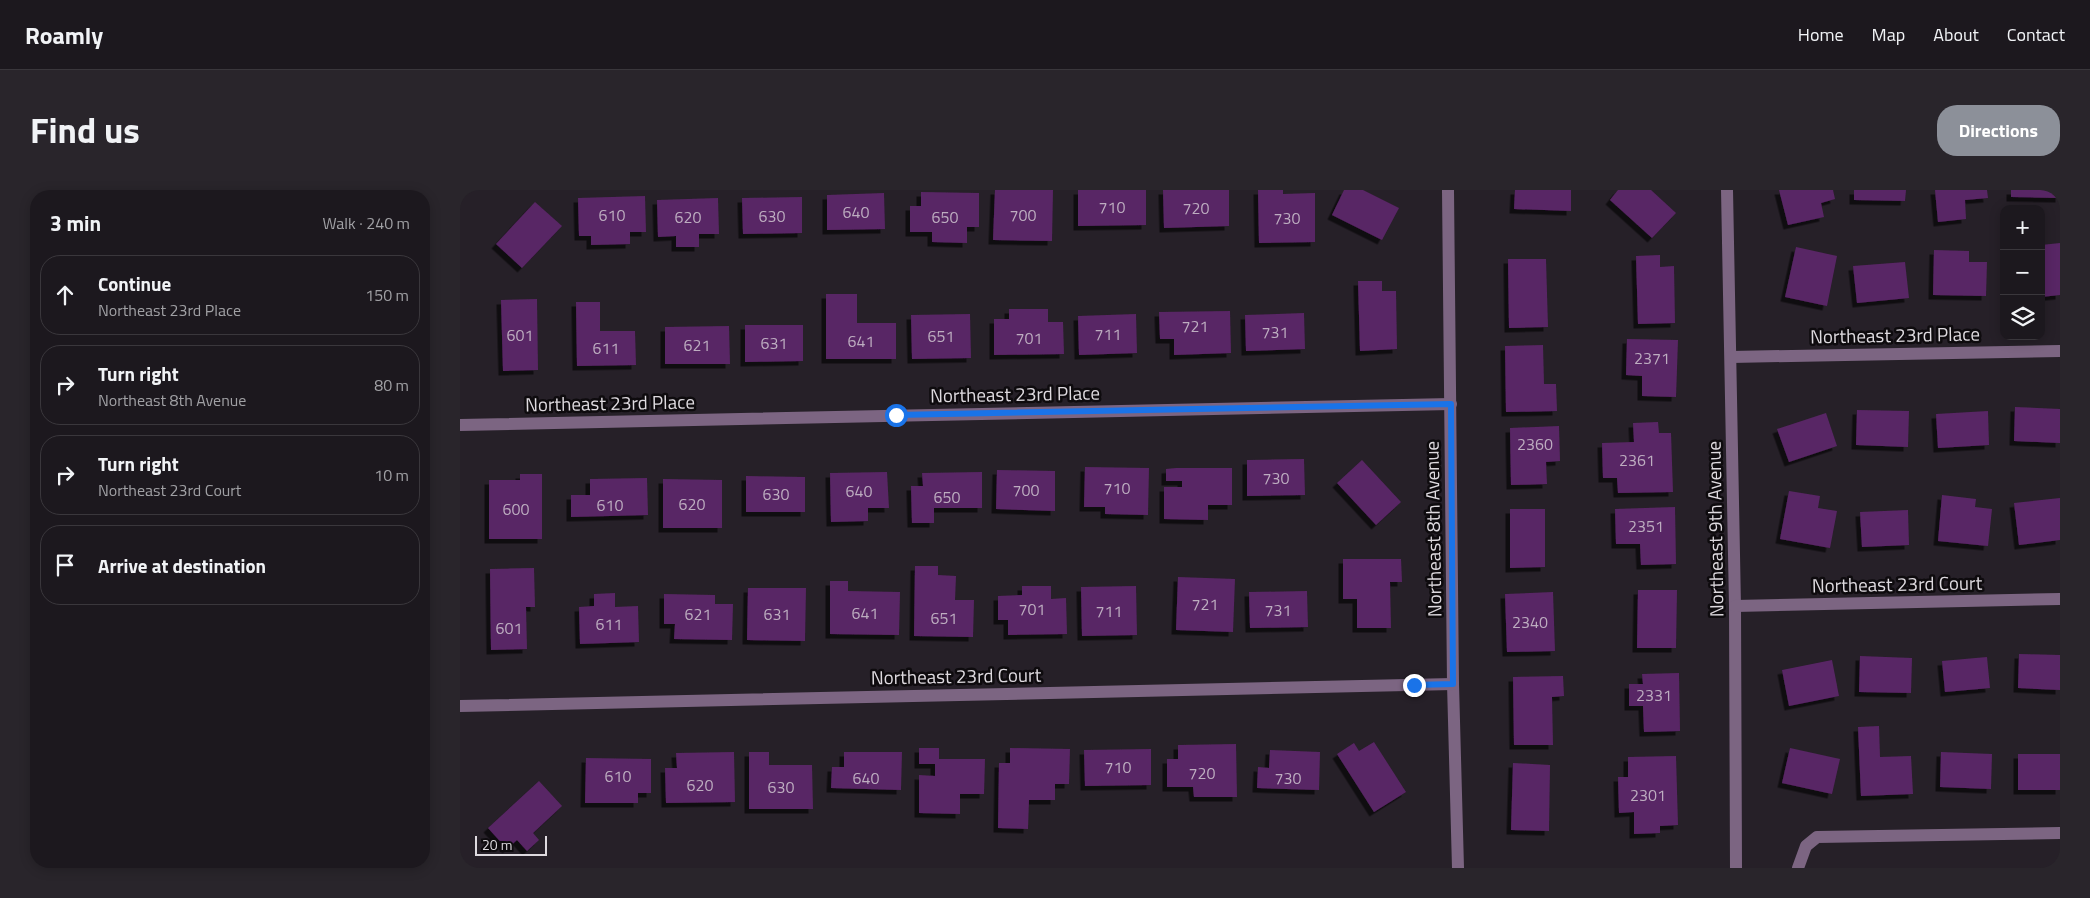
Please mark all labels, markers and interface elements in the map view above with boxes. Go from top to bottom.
text: Roamly [25,17,103,53]
text: Home [1798,21,1844,48]
text: Map [1872,21,1905,48]
text: About [1933,21,1979,48]
text: Contact [2007,21,2065,48]
text: Find us [30,103,140,157]
button: Directions [1937,105,2060,156]
house number: 710 [1099,195,1125,219]
house number: 720 [1183,196,1209,220]
house number: 640 [843,200,869,224]
house number: 610 [599,203,625,227]
house number: 700 [1010,203,1036,227]
house number: 630 [759,204,785,228]
house number: 620 [675,205,701,229]
house number: 650 [932,205,958,229]
map controls [2000,205,2045,340]
button: + [2000,205,2045,250]
house number: 730 [1274,206,1300,230]
text: 3 min [50,207,101,239]
text: Walk · 240 m [322,211,410,235]
button: − [2000,250,2045,295]
text: Continue [98,269,171,298]
icon: ahead [51,281,79,309]
text: 150 m [365,283,409,307]
button: layers [2000,295,2045,340]
text: Northeast 23rd Place [98,298,241,322]
house number: 721 [1182,314,1208,338]
street label: Northeast 23rd Place [1810,319,1980,350]
house number: 731 [1262,320,1288,344]
house number: 711 [1095,322,1121,346]
house number: 601 [507,323,533,347]
house number: 651 [928,324,954,348]
house number: 701 [1016,326,1042,350]
house number: 641 [848,329,874,353]
house number: 631 [761,331,787,355]
house number: 621 [684,333,710,357]
house number: 611 [593,336,619,360]
house number: 2371 [1634,346,1670,370]
text: Turn right [98,359,179,388]
icon: right [51,371,79,399]
text: 80 m [374,373,409,397]
street label: Northeast 23rd Place [930,378,1100,409]
street label: Northeast 23rd Place [525,387,695,418]
text: Northeast 8th Avenue [98,388,246,412]
route start [885,404,908,427]
house number: 2360 [1517,432,1553,456]
street label: Northeast 8th Avenue [1416,441,1449,617]
street label: Northeast 9th Avenue [1698,441,1731,617]
house number: 2361 [1619,448,1655,472]
text: Turn right [98,449,179,478]
icon: right [51,461,79,489]
text: 10 m [374,463,409,487]
house number: 730 [1263,466,1289,490]
house number: 710 [1104,476,1130,500]
text: Northeast 23rd Court [98,478,241,502]
house number: 700 [1013,478,1039,502]
house number: 640 [846,479,872,503]
house number: 630 [763,482,789,506]
house number: 650 [934,485,960,509]
house number: 620 [679,492,705,516]
house number: 610 [597,493,623,517]
house number: 600 [503,497,529,521]
house number: 2351 [1628,514,1664,538]
icon: arrive [51,551,79,579]
text: Arrive at destination [98,551,266,580]
street label: Northeast 23rd Court [1812,568,1983,599]
house number: 721 [1192,592,1218,616]
house number: 701 [1019,597,1045,621]
house number: 731 [1265,598,1291,622]
house number: 711 [1096,599,1122,623]
house number: 641 [852,601,878,625]
house number: 621 [685,602,711,626]
house number: 631 [764,602,790,626]
house number: 651 [931,606,957,630]
house number: 2340 [1512,610,1548,634]
house number: 611 [596,612,622,636]
house number: 601 [496,616,522,640]
street label: Northeast 23rd Court [871,660,1042,691]
route end [1403,674,1426,697]
house number: 2331 [1636,683,1672,707]
house number: 710 [1105,755,1131,779]
house number: 720 [1189,761,1215,785]
house number: 610 [605,764,631,788]
house number: 640 [853,766,879,790]
house number: 730 [1275,766,1301,790]
house number: 620 [687,773,713,797]
house number: 630 [768,775,794,799]
house number: 2301 [1630,783,1666,807]
scale bar [475,833,548,856]
text: 20 m [482,834,512,855]

